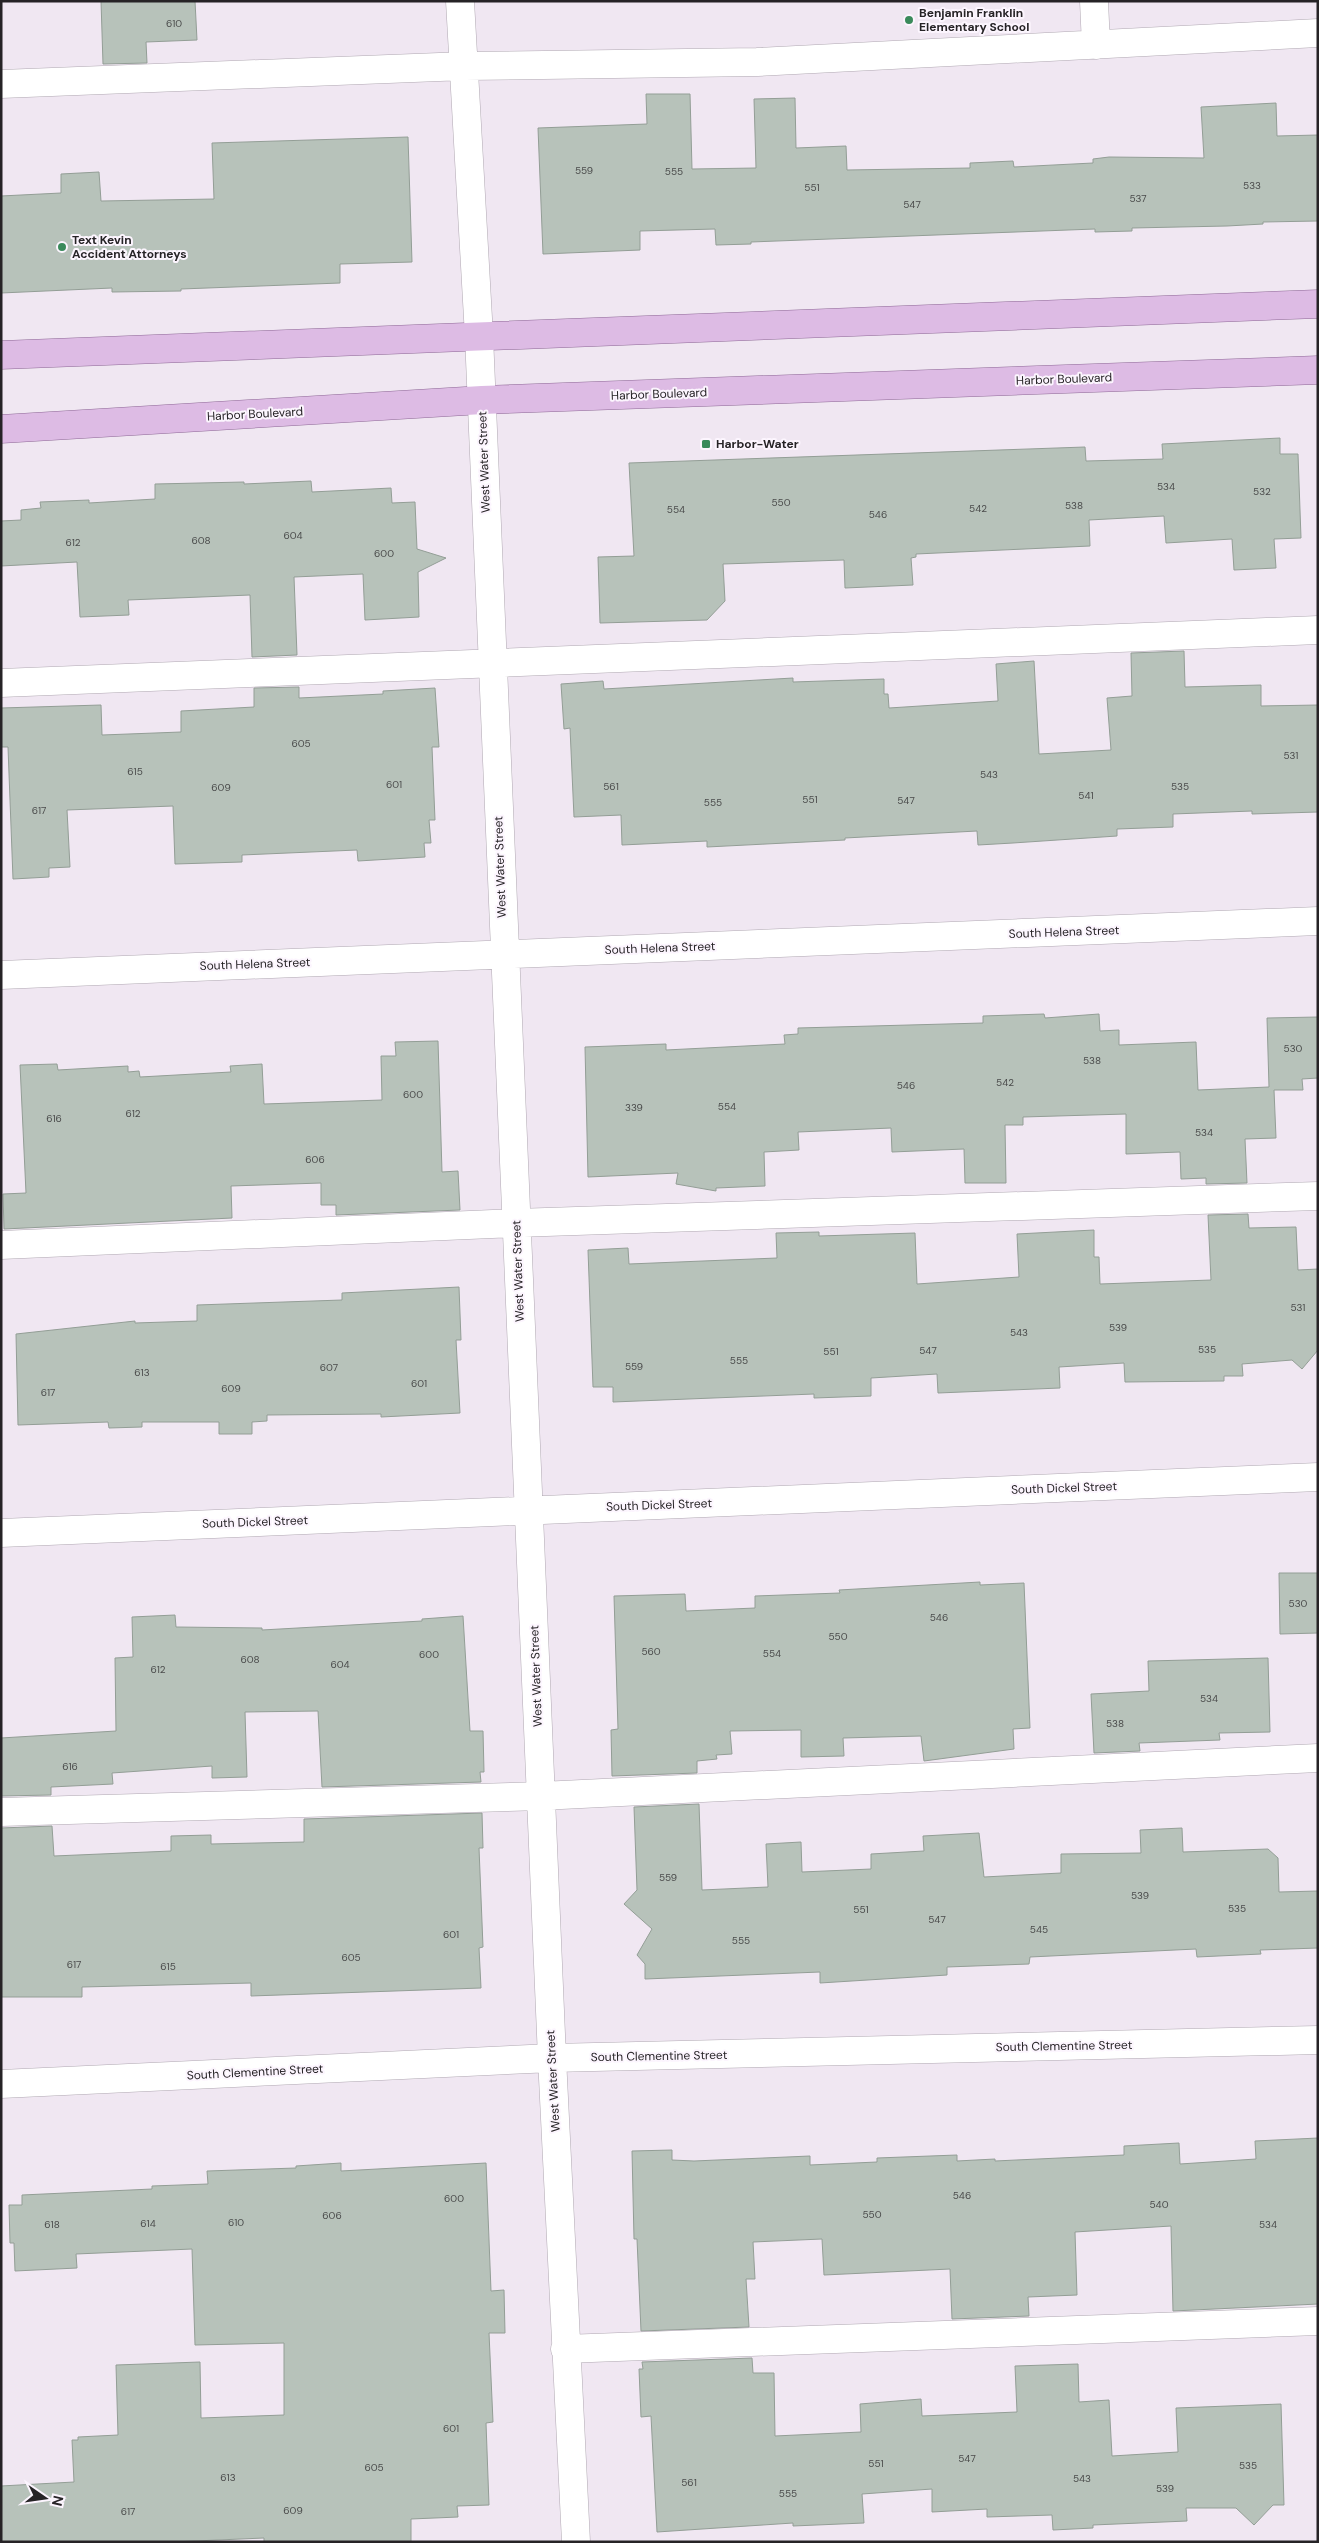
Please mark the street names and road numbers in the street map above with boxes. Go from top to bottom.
street label: Harbor Boulevard [1016,369,1112,389]
street label: Harbor Boulevard [611,384,707,404]
street label: Harbor Boulevard [207,403,303,425]
street label: West Water Street [474,411,494,513]
street label: West Water Street [490,816,510,918]
street label: South Helena Street [1008,922,1120,942]
street label: South Helena Street [604,938,716,958]
street label: South Helena Street [199,954,311,974]
street label: West Water Street [508,1220,528,1322]
street label: South Dickel Street [1011,1478,1118,1498]
street label: South Dickel Street [606,1495,713,1515]
street label: South Dickel Street [202,1512,309,1532]
street label: West Water Street [526,1625,546,1727]
street label: West Water Street [542,2029,564,2132]
street label: South Clementine Street [996,2037,1133,2055]
street label: South Clementine Street [591,2047,728,2065]
street label: South Clementine Street [186,2060,324,2084]

